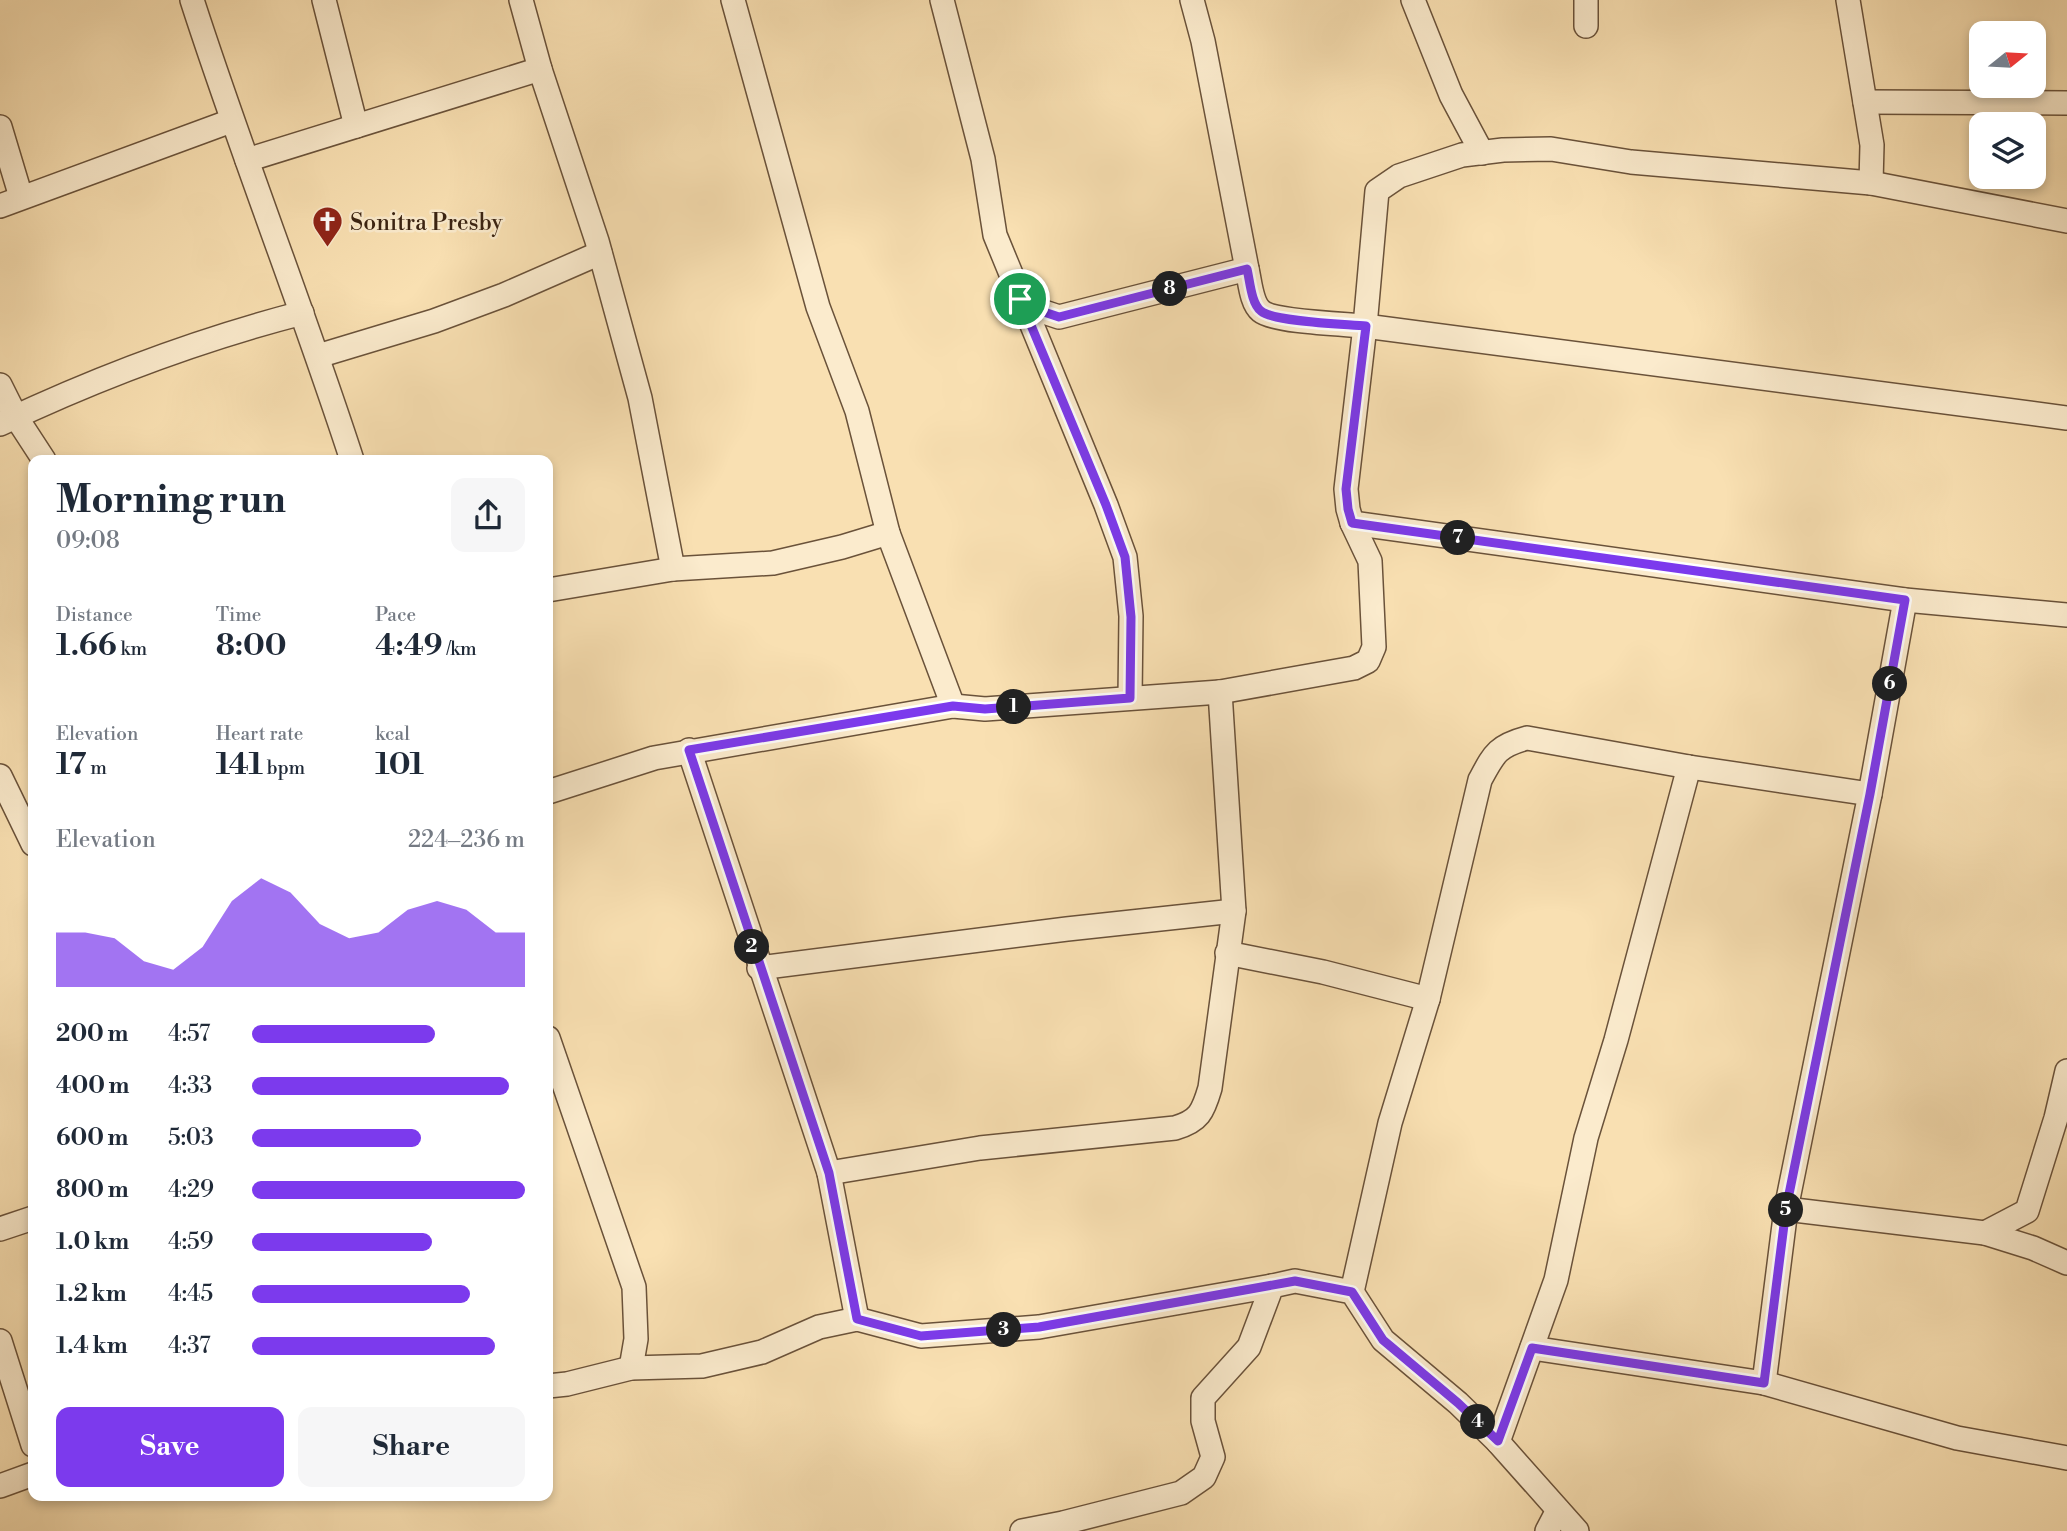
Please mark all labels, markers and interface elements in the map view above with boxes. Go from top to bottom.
north arrow [1969,21,2046,98]
map controls [1969,21,2046,189]
button: layers [1969,112,2046,189]
church icon: Sonitra Presby [310,205,344,249]
place label: Sonitra Presby [350,209,504,237]
pin [990,269,1050,329]
pin: 8 [1152,272,1188,306]
text: 8 [1163,276,1176,300]
icon: arrive [1001,280,1039,318]
text: Morning run [56,477,286,524]
button: share [451,478,525,552]
pin: 7 [1440,520,1476,556]
text: 7 [1452,525,1463,549]
text: 09:08 [56,527,120,555]
text: Distance [56,603,133,627]
text: Time [216,603,261,627]
text: Pace [375,603,416,627]
text: 1.66 [56,627,117,665]
text: 8:00 [216,627,287,665]
text: 4:49 [375,627,443,665]
text: km [117,637,147,661]
text: /km [443,637,477,661]
pin: 6 [1872,666,1908,702]
text: 6 [1884,671,1895,695]
pin: 1 [996,690,1032,724]
text: 1 [1009,694,1018,718]
text: Elevation [56,722,138,746]
text: Heart rate [216,722,303,746]
text: kcal [375,722,410,746]
text: 17 [56,746,86,784]
text: 141 [216,746,263,784]
text: 101 [375,746,424,784]
text: m [86,756,107,780]
text: bpm [263,756,305,780]
text: Elevation [56,826,156,854]
text: 224–236 m [408,826,525,854]
pin: 2 [734,930,770,964]
text: 2 [746,934,757,958]
text: 200 m [56,1020,128,1048]
text: 4:57 [168,1020,210,1048]
text: 400 m [56,1072,129,1100]
text: 4:33 [168,1072,212,1100]
text: 600 m [56,1124,129,1152]
text: 5:03 [168,1124,214,1152]
text: 800 m [56,1176,129,1204]
text: 4:29 [168,1176,214,1204]
pin: 5 [1768,1192,1803,1228]
text: 5 [1780,1197,1791,1221]
text: 1.0 km [56,1228,129,1256]
text: 4:59 [168,1228,214,1256]
text: 1.2 km [56,1280,127,1308]
text: 4:45 [168,1280,213,1308]
pin: 3 [986,1312,1021,1348]
text: 3 [998,1317,1009,1341]
text: 1.4 km [56,1332,128,1360]
text: 4:37 [168,1332,211,1360]
pin: 4 [1460,1404,1496,1440]
button: Save [56,1407,284,1487]
button: Share [298,1407,525,1487]
text: 4 [1471,1409,1484,1433]

